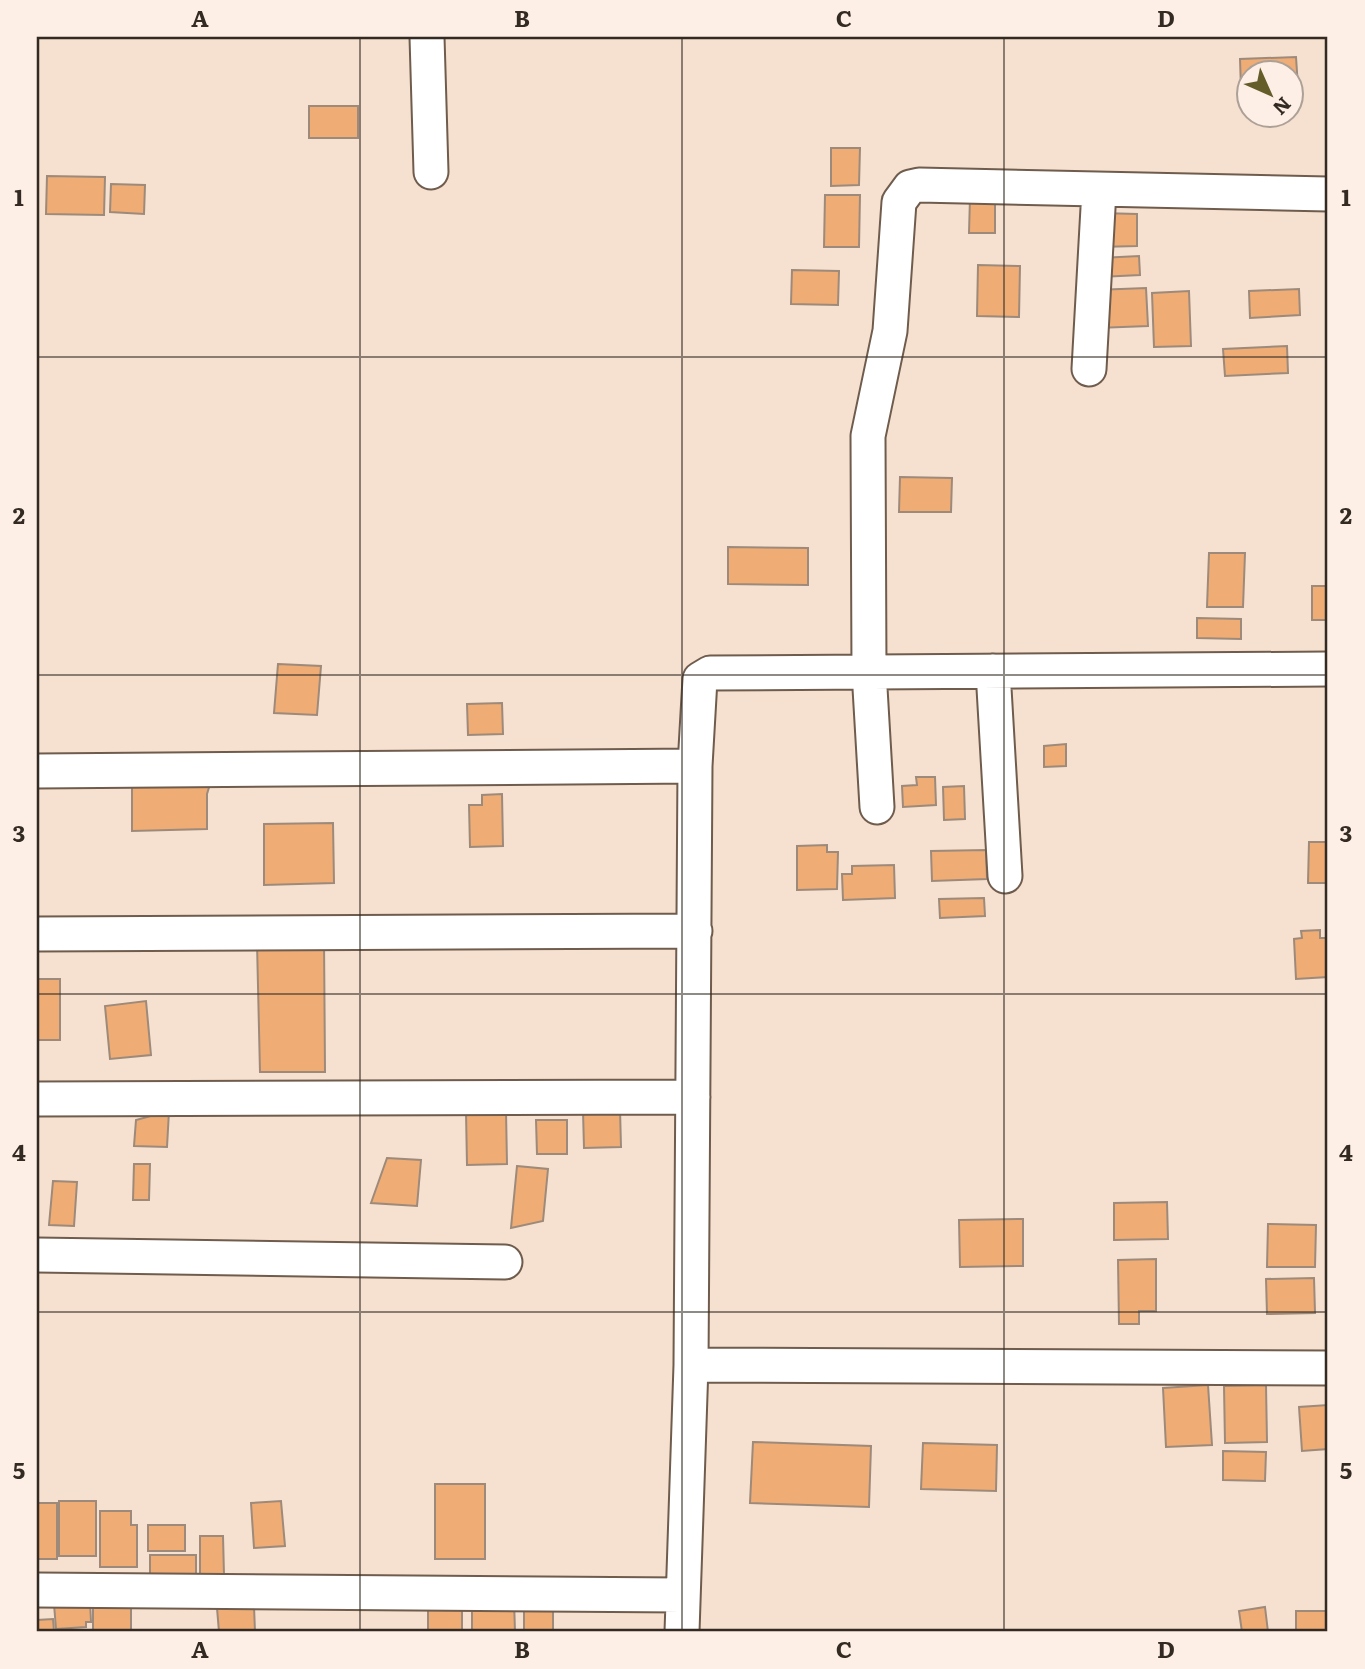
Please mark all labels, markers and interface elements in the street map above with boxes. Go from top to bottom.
text: A [191,0,209,34]
text: B [514,0,530,34]
text: C [836,0,852,34]
text: D [1157,0,1175,34]
north arrow [1236,60,1306,130]
text: N [1267,91,1298,122]
text: 1 [14,179,24,213]
text: 1 [1341,179,1351,213]
text: 2 [13,497,25,531]
text: 2 [1340,497,1352,531]
text: 3 [13,815,25,849]
text: 3 [1340,815,1352,849]
text: 4 [12,1134,26,1168]
text: 4 [1339,1134,1353,1168]
text: 5 [13,1452,25,1486]
text: 5 [1340,1452,1352,1486]
text: A [191,1631,209,1665]
text: B [514,1631,530,1665]
text: C [836,1631,852,1665]
text: D [1157,1631,1175,1665]

